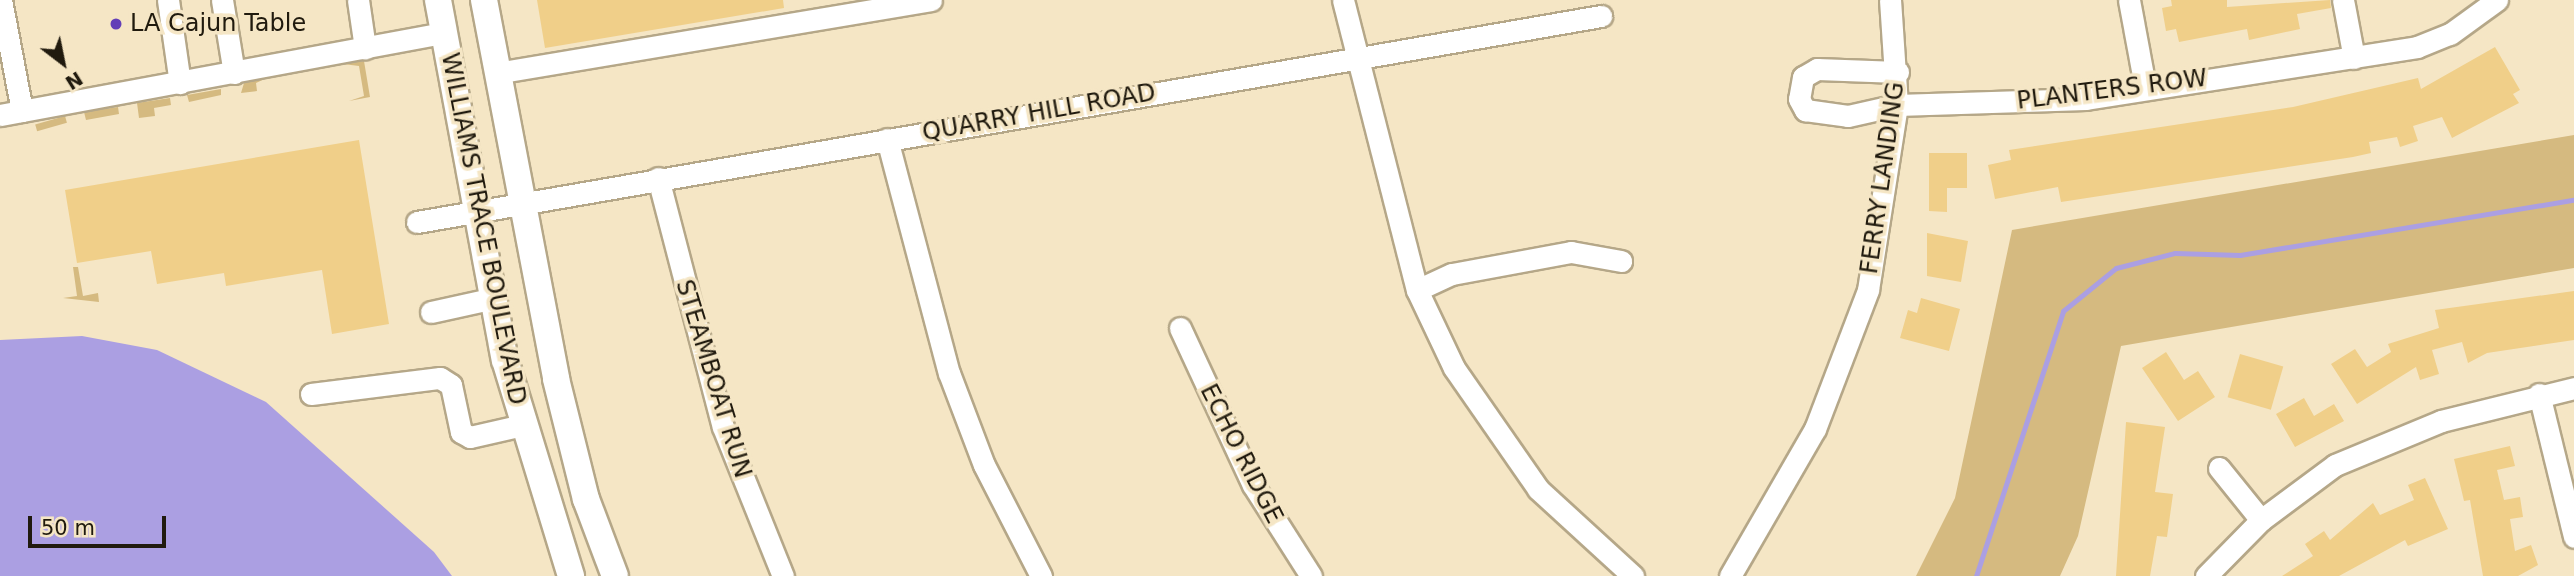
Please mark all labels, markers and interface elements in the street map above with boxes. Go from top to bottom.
place label: LA Cajun Table [130,10,306,38]
marker: LA Cajun Table [108,16,124,32]
north arrow [28,28,98,98]
street label: WILLIAMS TRACE BOULEVARD [435,51,531,407]
street label: PLANTERS ROW [2015,64,2209,116]
text: N [62,67,87,94]
street label: QUARRY HILL ROAD [920,78,1158,148]
street label: FERRY LANDING [1855,80,1911,276]
street label: STEAMBOAT RUN [669,276,757,482]
street label: ECHO RIDGE [1194,380,1288,528]
scale bar [32,503,170,546]
text: 50 m [41,516,95,540]

